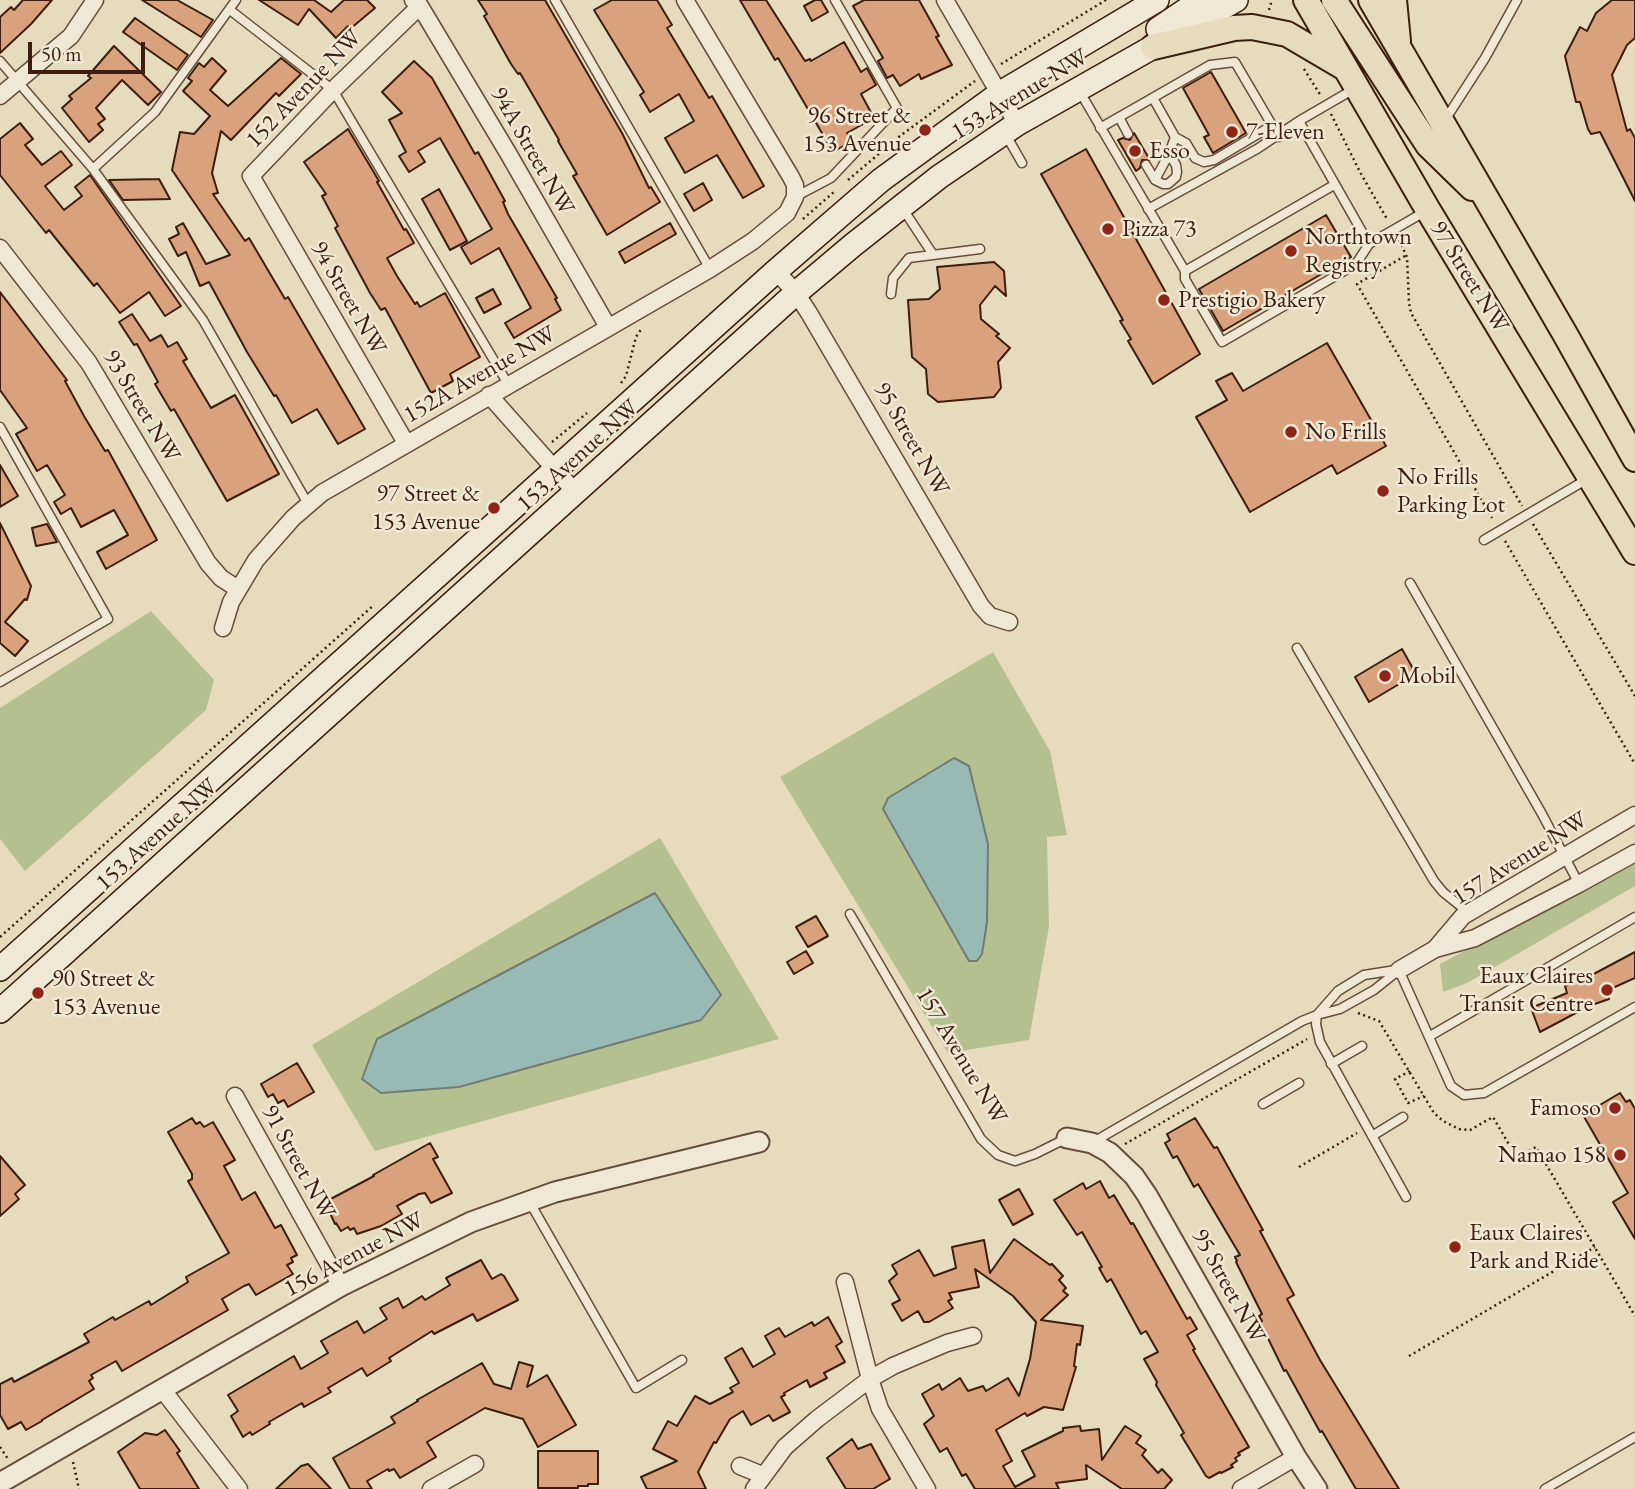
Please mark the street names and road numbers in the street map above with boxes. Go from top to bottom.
street label: 152 Avenue NW [240,24,368,154]
street label: 153 Avenue NW [947,43,1093,147]
street label: 94A Street NW [484,82,580,220]
street label: 97 Street NW [1423,216,1515,338]
street label: 94 Street NW [304,236,392,360]
street label: 152A Avenue NW [399,320,561,430]
street label: 93 Street NW [96,344,186,468]
street label: 95 Street NW [867,377,955,501]
street label: 153 Avenue NW [511,394,645,518]
street label: 153 Avenue NW [90,773,224,897]
street label: 157 Avenue NW [1447,806,1593,912]
street label: 157 Avenue NW [909,983,1013,1129]
street label: 91 Street NW [255,1100,341,1224]
street label: 156 Avenue NW [279,1206,429,1304]
street label: 95 Street NW [1185,1224,1271,1348]

